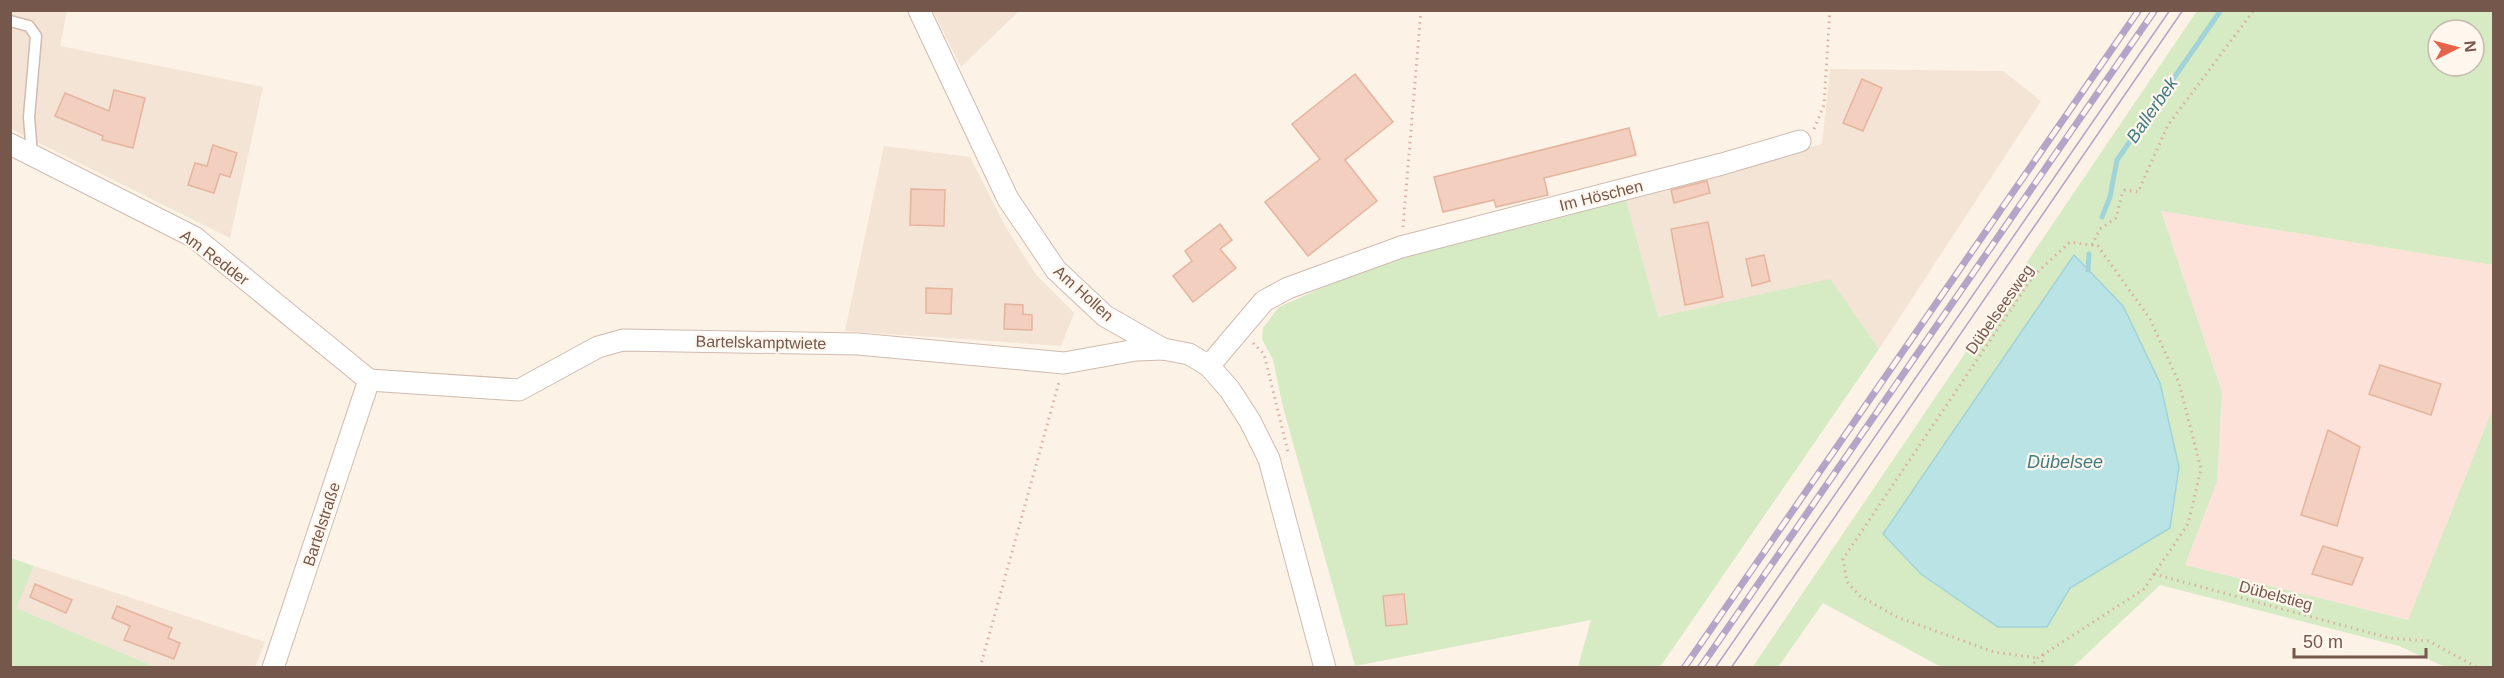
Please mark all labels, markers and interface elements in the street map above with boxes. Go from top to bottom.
north arrow [2426,18,2486,78]
text: N [2461,40,2479,53]
water label: Ballerbek [2122,73,2182,146]
street label: Im Höschen [1558,177,1645,214]
street label: Am Redder [177,226,253,289]
street label: Dübelseesweg [1962,261,2036,357]
street label: Am Hollen [1051,262,1117,324]
street label: Bartelskamptwiete [695,333,827,352]
water label: Dübelsee [2027,452,2103,472]
street label: Bartelstraße [300,480,343,568]
street label: Dübelstieg [2237,577,2315,613]
scale bar [2294,621,2426,659]
text: 50 m [2303,632,2343,652]

